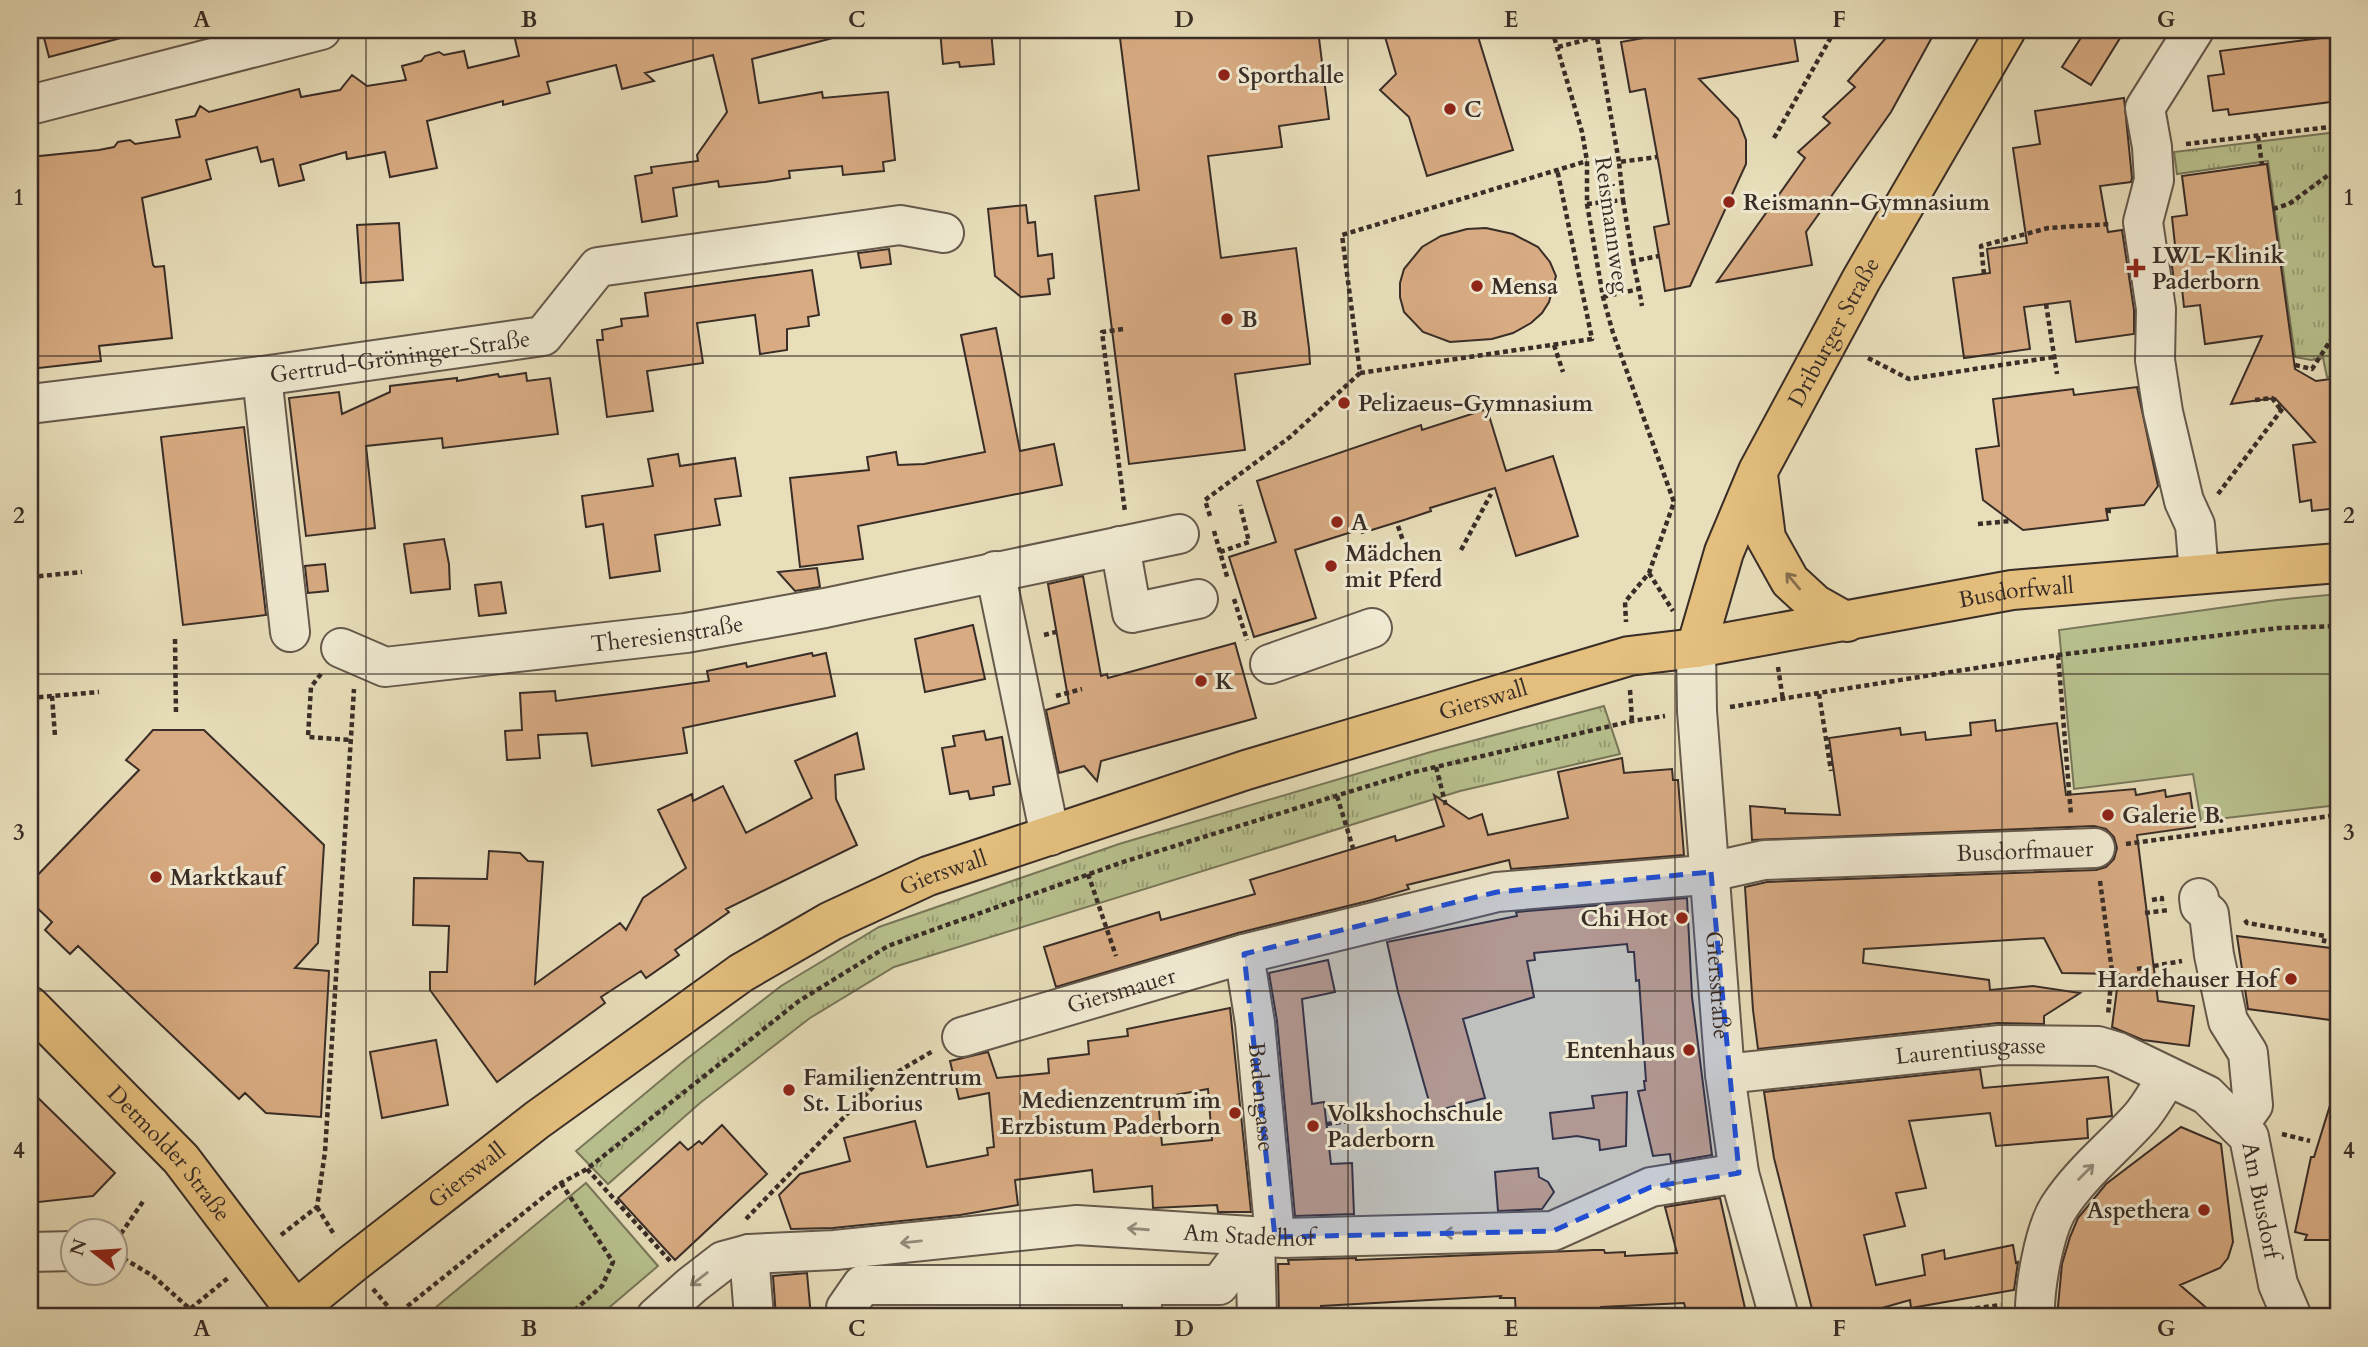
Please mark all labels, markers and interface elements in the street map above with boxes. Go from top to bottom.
text: A [193,4,211,35]
text: B [521,4,537,35]
text: C [848,4,866,35]
text: D [1174,4,1194,35]
text: E [1504,4,1518,35]
text: F [1832,4,1846,35]
text: G [2157,4,2176,35]
place label: Sporthalle [1238,60,1344,91]
marker: Sporthalle [1216,67,1232,83]
place label: C [1464,94,1482,125]
marker: C [1442,101,1458,117]
street label: Reismannweg [1587,155,1637,296]
text: 1 [13,182,25,213]
text: 1 [2343,182,2355,213]
place label: Reismann-Gymnasium [1743,187,1991,218]
marker: Reismann-Gymnasium [1721,194,1737,210]
place label: LWL-Klinik Paderborn [2152,240,2285,297]
street label: Driburger Straße [1780,251,1887,412]
marker: LWL-Klinik Paderborn [2126,258,2146,278]
place label: Mensa [1491,271,1559,302]
marker: Mensa [1469,278,1485,294]
place label: B [1241,304,1258,335]
marker: B [1219,311,1235,327]
street label: Gertrud-Gröninger-Straße [268,322,532,390]
place label: Pelizaeus-Gymnasium [1358,388,1594,419]
marker: Pelizaeus-Gymnasium [1336,395,1352,411]
text: 2 [13,500,25,531]
text: 2 [2343,500,2355,531]
place label: A [1351,507,1369,538]
marker: A [1329,514,1345,530]
place label: Mädchen mit Pferd [1345,538,1442,595]
marker: Mädchen mit Pferd [1323,558,1339,574]
street label: Busdorfwall [1956,569,2075,615]
one-way arrow [1785,573,1801,591]
street label: Theresienstraße [589,607,746,659]
place label: K [1215,666,1234,697]
street label: Gierswall [1435,672,1531,727]
marker: K [1193,673,1209,689]
place label: Galerie B. [2122,800,2225,831]
marker: Galerie B. [2100,807,2116,823]
text: 3 [13,817,25,848]
text: 3 [2343,817,2355,848]
street label: Busdorfmauer [1956,833,2095,869]
street label: Gierswall [894,842,991,903]
place label: Marktkauf [170,862,287,893]
marker: Marktkauf [148,869,164,885]
place label: Chi Hot [1581,903,1668,934]
marker: Chi Hot [1674,910,1690,926]
street label: Giersstraße [1699,930,1738,1041]
street label: Giersmauer [1063,959,1180,1021]
place label: Hardehauser Hof [2097,964,2281,995]
marker: Hardehauser Hof [2283,971,2299,987]
street label: Laurentiusgasse [1894,1029,2046,1071]
place label: Entenhaus [1566,1035,1675,1066]
street label: Badengasse [1241,1041,1282,1153]
marker: Entenhaus [1681,1042,1697,1058]
place label: Familienzentrum St. Liborius [803,1062,983,1119]
street label: Detmolder Straße [101,1078,238,1228]
marker: Familienzentrum St. Liborius [781,1082,797,1098]
place label: Medienzentrum im Erzbistum Paderborn [1000,1085,1222,1142]
place label: Volkshochschule Paderborn [1327,1098,1504,1155]
marker: Medienzentrum im Erzbistum Paderborn [1227,1105,1243,1121]
marker: Volkshochschule Paderborn [1305,1118,1321,1134]
street label: Gierswall [421,1134,512,1215]
text: 4 [13,1135,25,1166]
text: 4 [2343,1135,2355,1166]
street label: Am Busdorf [2235,1139,2289,1265]
one-way arrow [2078,1164,2095,1181]
one-way arrow [1661,1178,1684,1191]
place label: Aspethera [2087,1195,2191,1226]
marker: Aspethera [2196,1202,2212,1218]
street label: Am Stadelhof [1182,1216,1319,1254]
north arrow [60,1218,130,1288]
one-way arrow [1127,1222,1149,1235]
one-way arrow [1443,1227,1466,1240]
text: N [64,1235,94,1259]
one-way arrow [900,1236,923,1249]
one-way arrow [691,1272,709,1287]
text: A [193,1313,211,1344]
text: B [521,1313,537,1344]
text: C [848,1313,866,1344]
text: D [1174,1313,1194,1344]
text: E [1504,1313,1518,1344]
text: F [1832,1313,1846,1344]
text: G [2157,1313,2176,1344]

